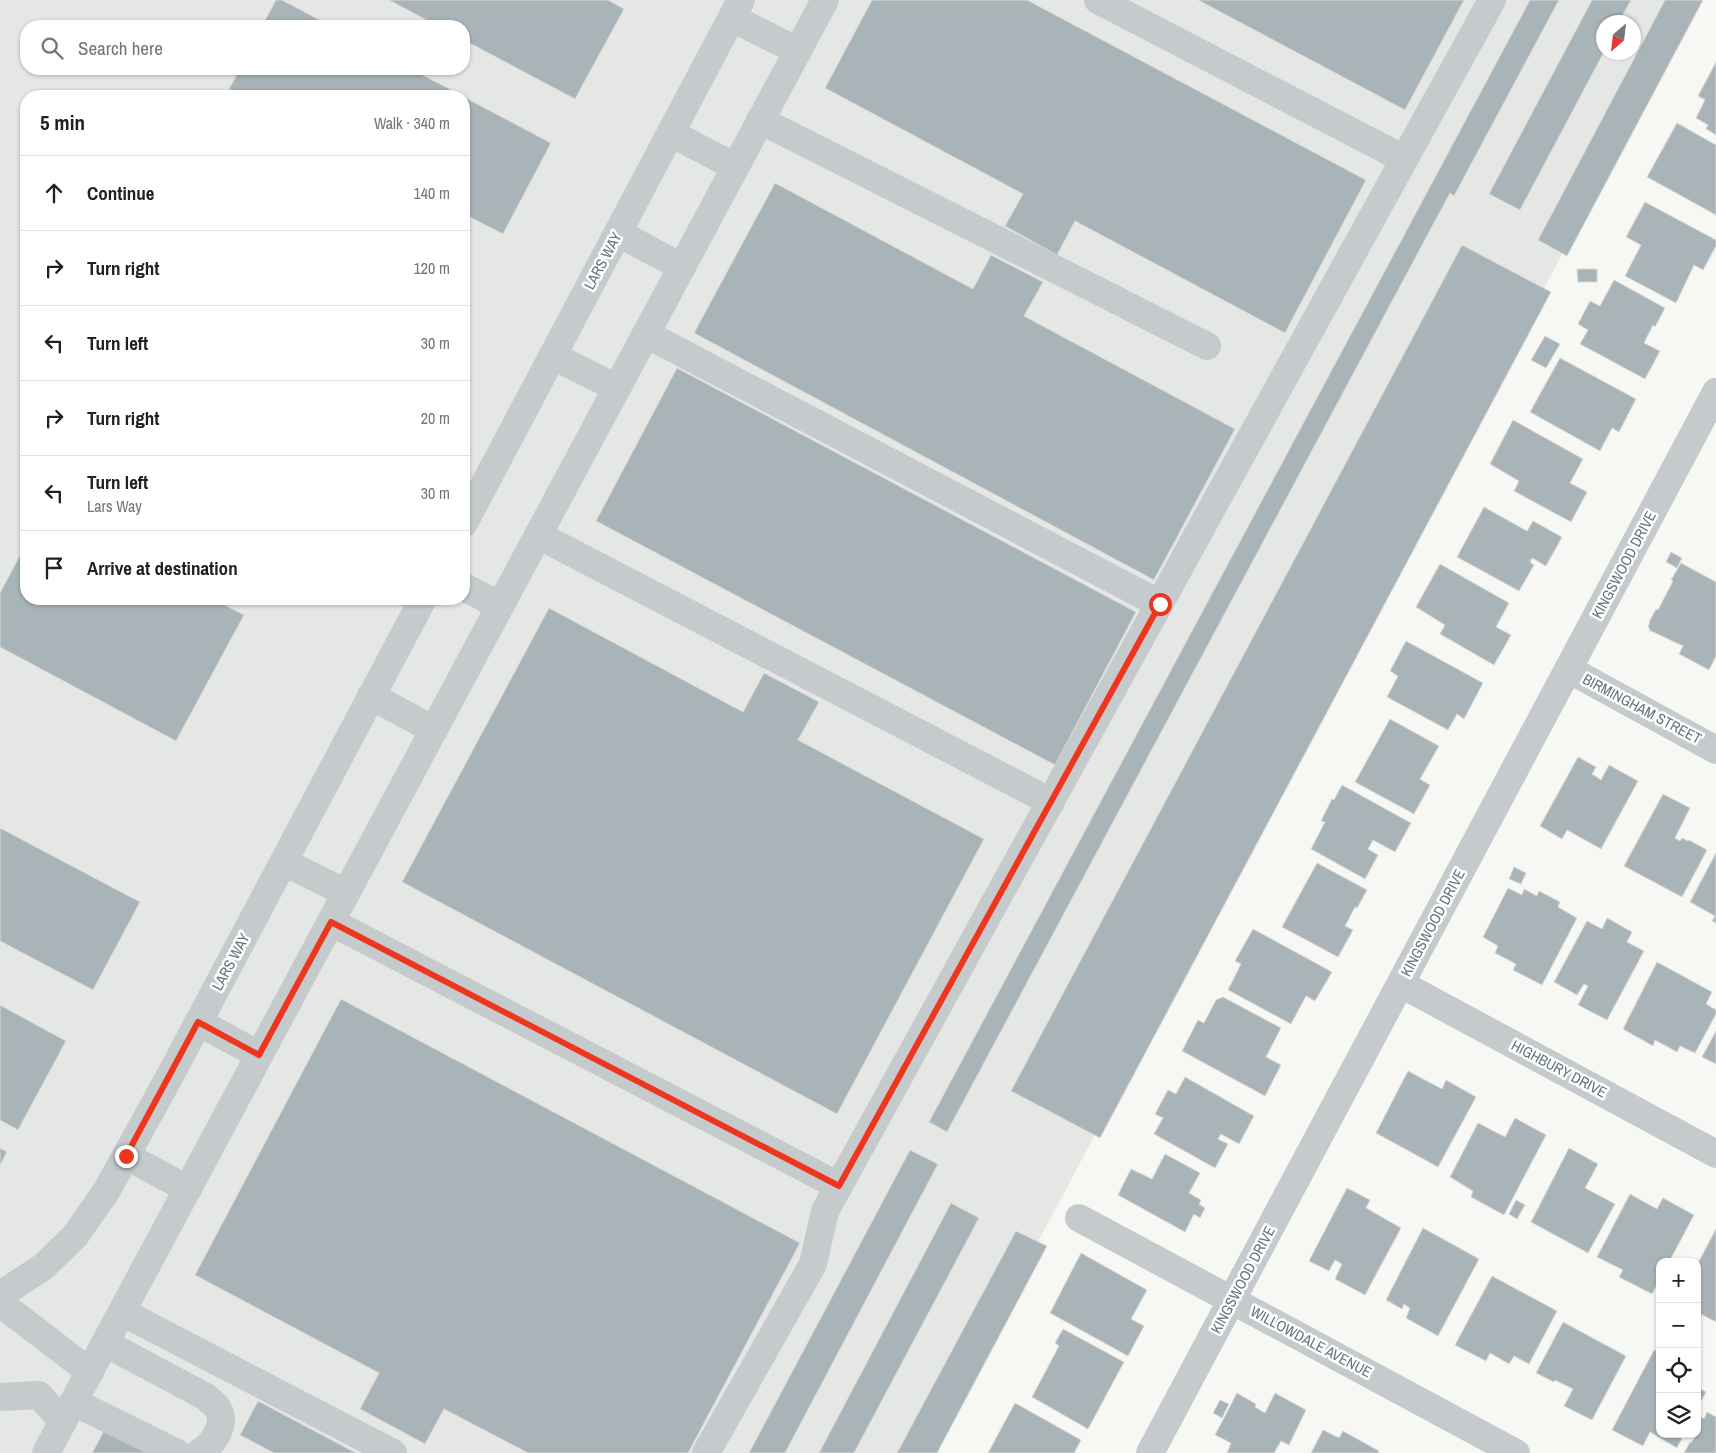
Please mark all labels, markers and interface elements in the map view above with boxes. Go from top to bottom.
north arrow [1596,15,1641,60]
search box [20,20,470,75]
icon: search [38,34,66,62]
text: Search here [78,35,163,61]
text: 5 min [40,108,85,137]
text: Walk · 340 m [374,112,450,134]
icon: ahead [40,179,68,207]
text: Continue [87,180,155,206]
text: 140 m [414,182,450,204]
street label: LARS WAY [579,228,627,293]
icon: right [40,254,68,282]
text: Turn right [87,255,159,281]
text: 120 m [414,257,450,279]
icon: left [40,329,68,357]
text: Turn left [87,330,148,356]
text: 30 m [421,332,450,354]
icon: right [40,404,68,432]
text: Turn right [87,405,159,431]
text: 20 m [421,407,450,429]
text: Turn left [87,469,148,495]
icon: left [40,479,68,507]
text: 30 m [421,482,450,504]
text: Lars Way [87,495,142,517]
street label: KINGSWOOD DRIVE [1586,507,1661,622]
icon: arrive [40,554,68,582]
text: Arrive at destination [87,555,238,581]
route start [1149,593,1172,616]
street label: BIRMINGHAM STREET [1579,668,1706,749]
street label: KINGSWOOD DRIVE [1395,865,1470,980]
street label: LARS WAY [207,929,255,994]
street label: HIGHBURY DRIVE [1508,1035,1611,1103]
route end [115,1145,138,1168]
street label: KINGSWOOD DRIVE [1205,1222,1280,1337]
map controls [1656,1258,1701,1438]
button: + [1656,1258,1701,1303]
street label: WILLOWDALE AVENUE [1247,1301,1376,1382]
button: − [1656,1303,1701,1348]
button: locate [1656,1348,1701,1393]
button: layers [1656,1393,1701,1438]

